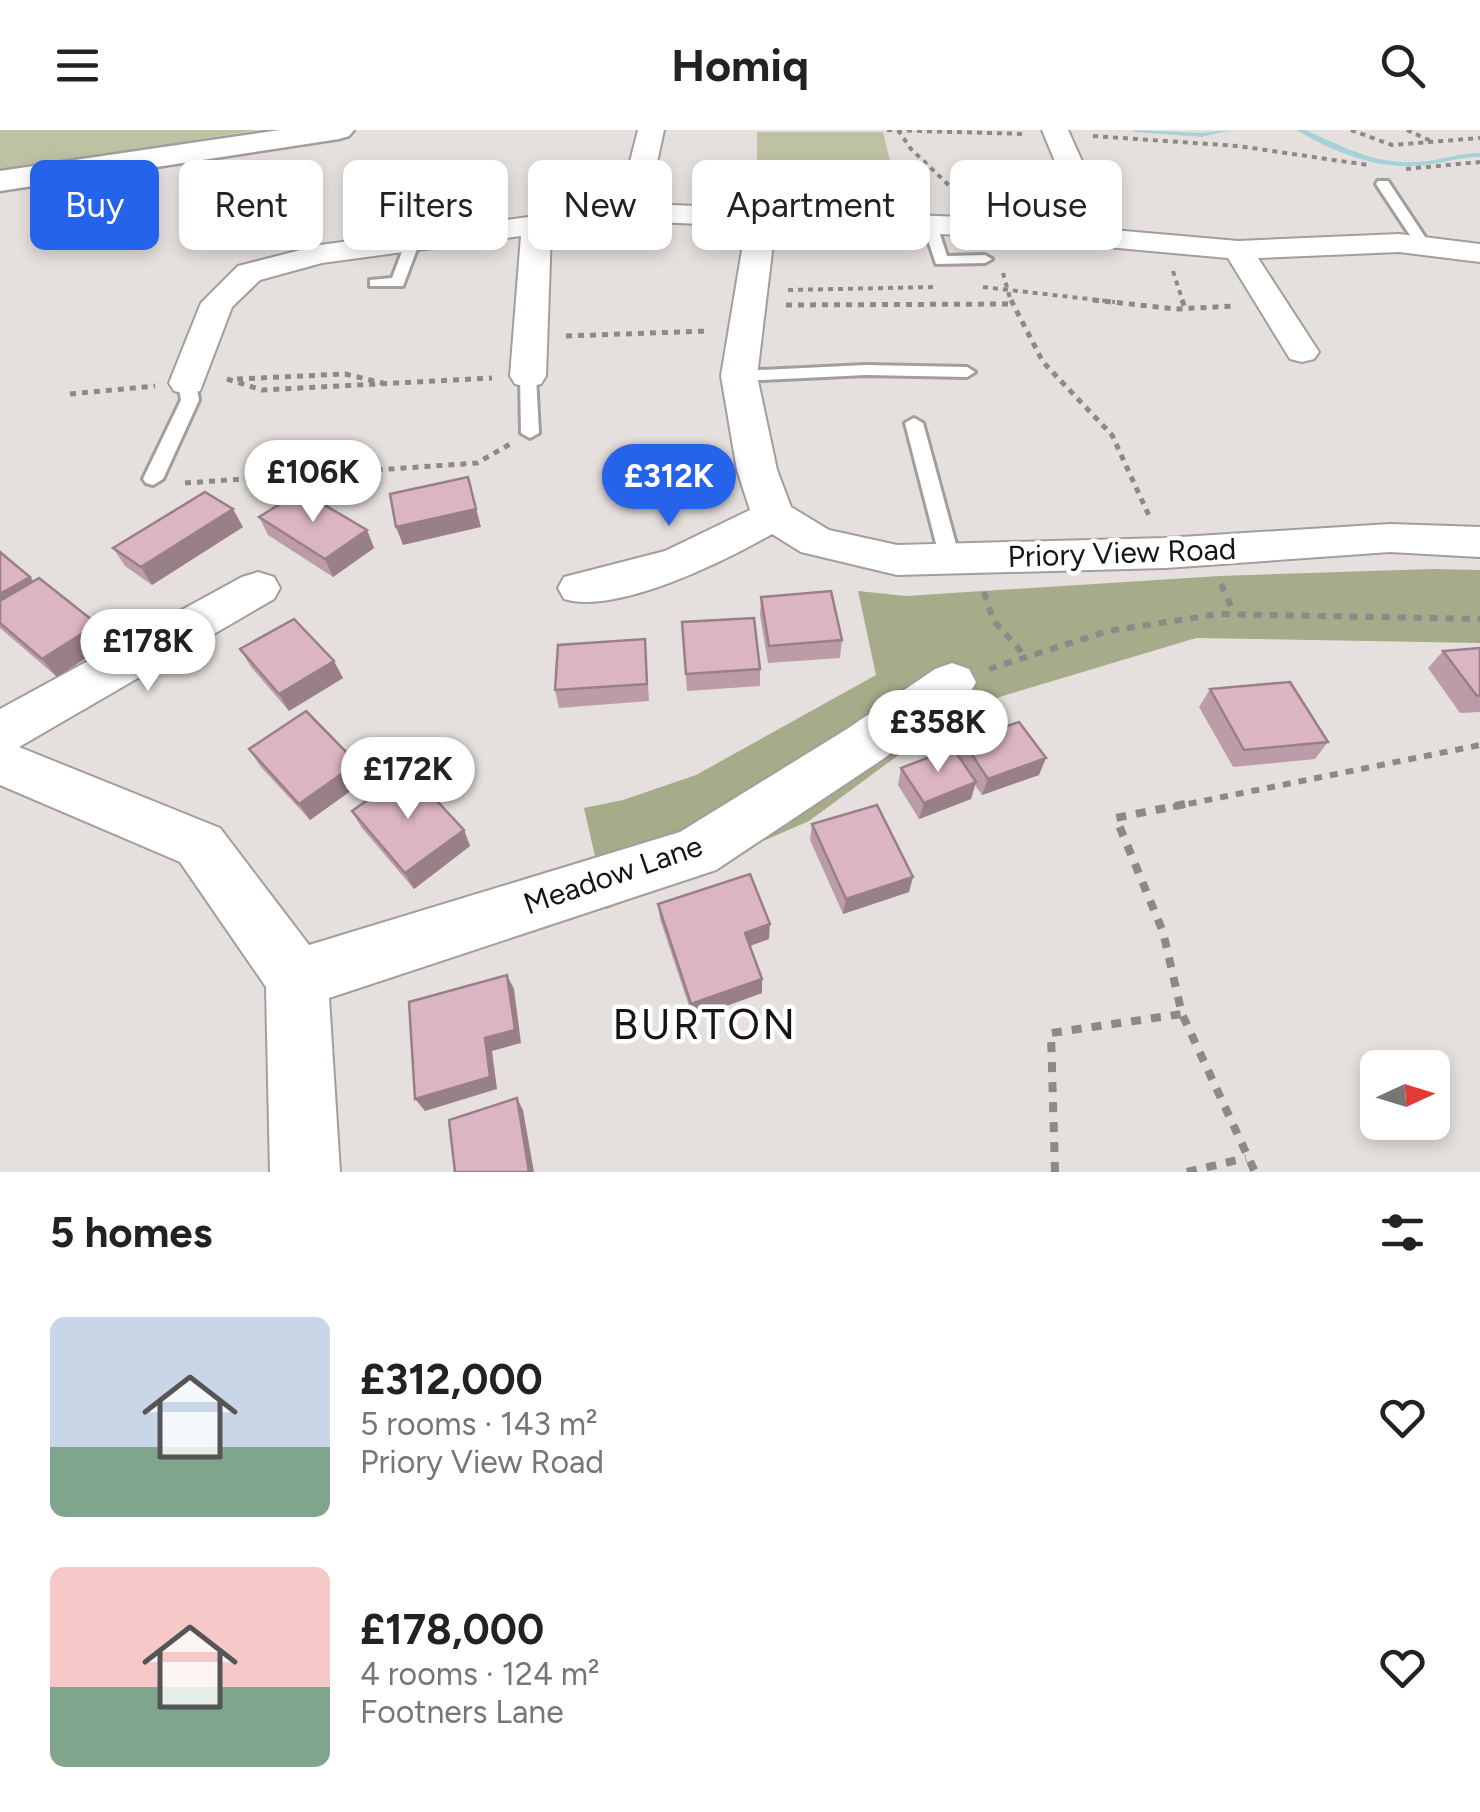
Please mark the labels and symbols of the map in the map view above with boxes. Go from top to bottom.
pin: £106K [243,440,383,525]
pin: £312K [599,444,739,529]
street label: Priory View Road [1007,530,1237,575]
pin: £178K [78,609,218,694]
pin: £358K [868,690,1008,775]
pin: £172K [338,737,478,822]
street label: Meadow Lane [519,827,707,922]
district label: BURTON [613,999,797,1050]
north arrow [1360,1050,1450,1140]

